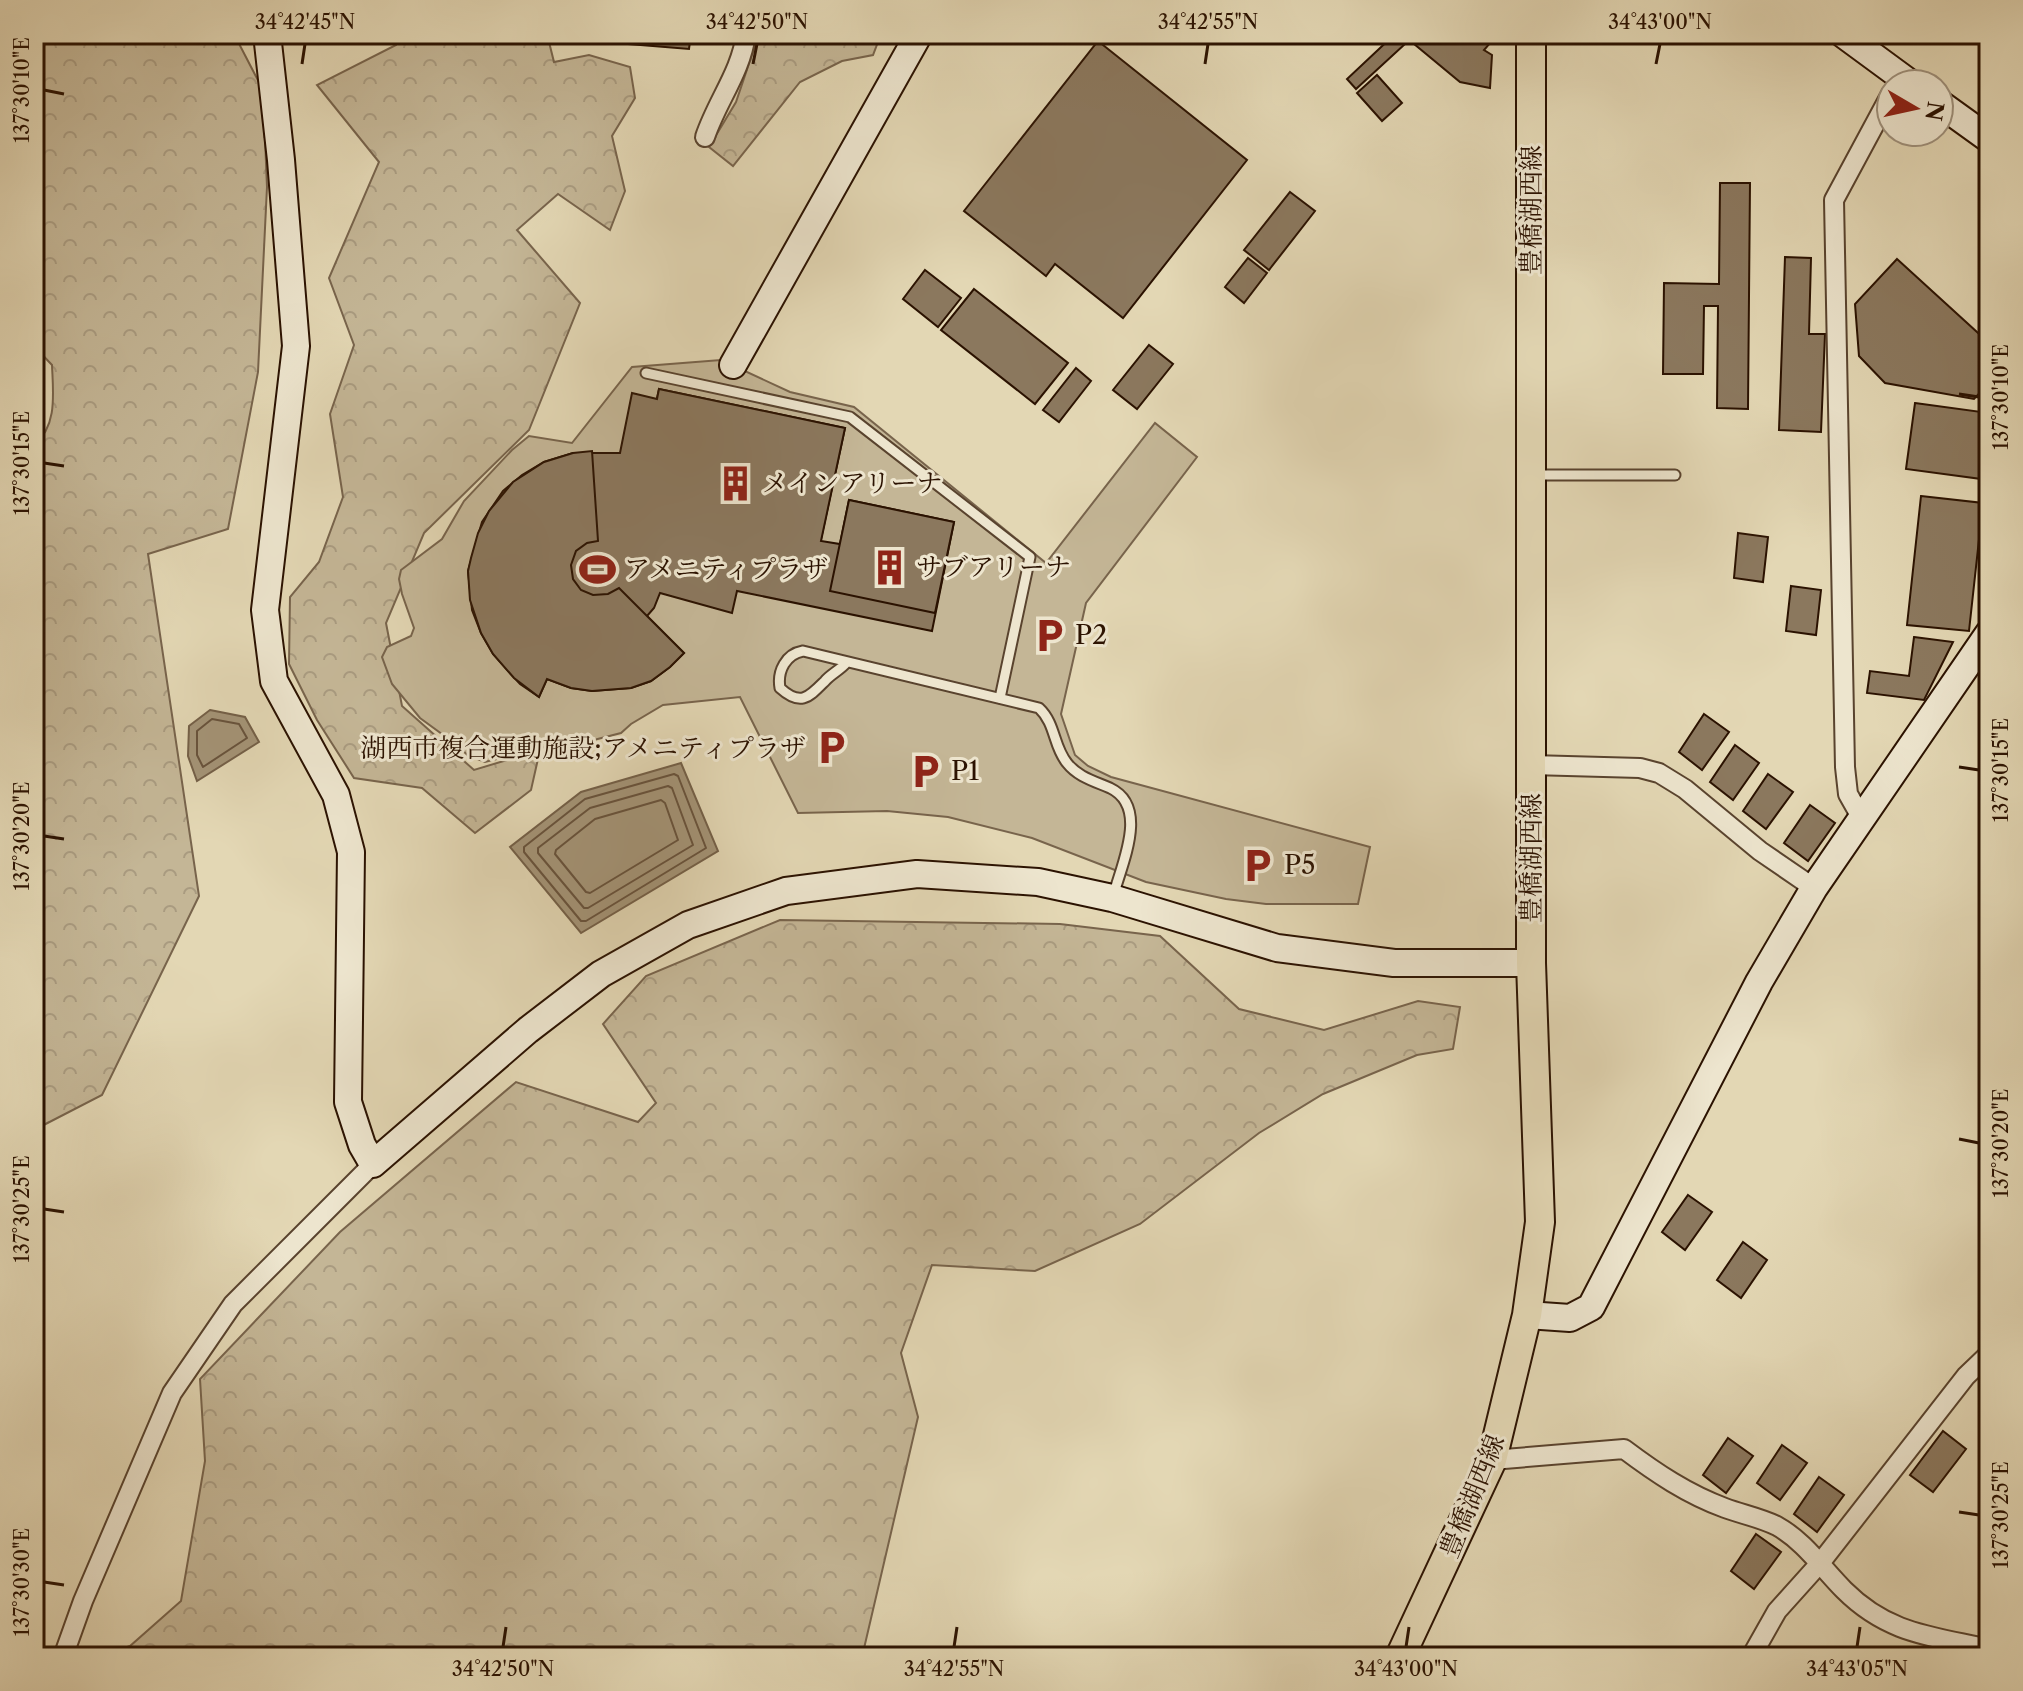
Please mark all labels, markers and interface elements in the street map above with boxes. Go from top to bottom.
text: 34°42'45"N [255,10,355,34]
text: 34°42'50"N [706,10,808,34]
text: 34°42'55"N [1158,10,1258,34]
text: 34°43'00"N [1608,10,1712,34]
text: 137°30'10"E [10,37,34,143]
north arrow [1875,68,1955,148]
text: N [1919,99,1949,123]
street label: 豊橋湖西線 [1515,145,1547,275]
text: 137°30'10"E [1989,344,2013,450]
text: 137°30'15"E [10,411,34,515]
building icon: メインアリーナ [717,464,755,502]
place label: メインアリーナ [762,467,942,499]
building icon: サブアリーナ [871,548,909,586]
sports icon: アメニティプラザ [579,550,617,588]
place label: サブアリーナ [916,551,1071,583]
place label: アメニティプラザ [624,553,828,585]
parking icon: P2 [1030,616,1068,654]
place label: P2 [1075,619,1107,651]
text: 137°30'15"E [1989,718,2013,822]
parking icon: 湖西市複合運動施設;アメニティプラザ [813,729,851,767]
place label: 湖西市複合運動施設;アメニティプラザ [360,732,806,764]
parking icon: P1 [906,752,944,790]
place label: P1 [951,755,979,787]
text: 137°30'20"E [10,781,34,891]
street label: 豊橋湖西線 [1515,793,1547,923]
parking icon: P5 [1239,846,1277,884]
place label: P5 [1284,849,1315,881]
text: 137°30'20"E [1989,1088,2013,1198]
text: 137°30'25"E [10,1155,34,1263]
street label: 豊橋湖西線 [1433,1430,1511,1562]
text: 137°30'25"E [1989,1461,2013,1569]
text: 137°30'30"E [10,1528,34,1636]
text: 34°42'50"N [452,1657,554,1681]
text: 34°42'55"N [904,1657,1004,1681]
text: 34°43'00"N [1354,1657,1458,1681]
text: 34°43'05"N [1806,1657,1908,1681]

